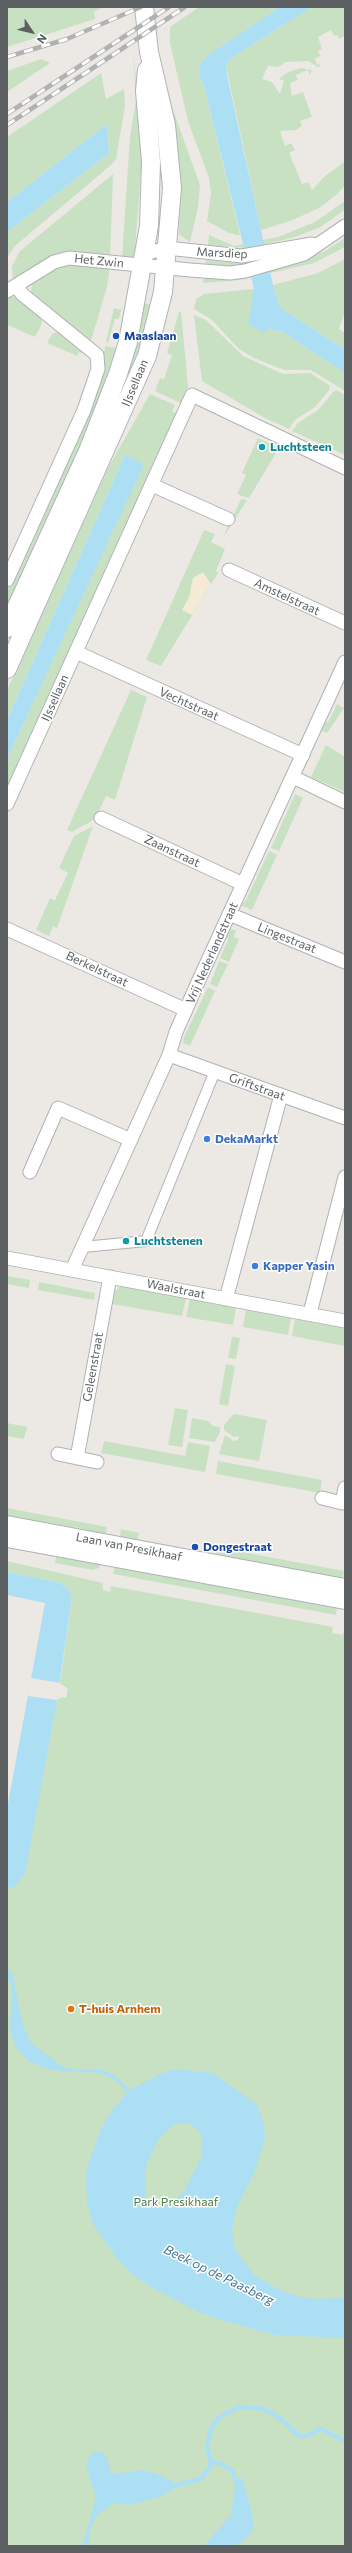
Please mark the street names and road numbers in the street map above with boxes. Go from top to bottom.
street label: Marsdiep [196,244,248,262]
street label: Het Zwin [74,251,124,271]
street label: IJssellaan [119,357,151,409]
street label: Amstelstraat [252,575,322,619]
street label: IJssellaan [38,672,72,724]
street label: Vechtstraat [157,684,221,724]
street label: Zaanstraat [142,832,202,870]
street label: Vrij Nederlandstraat [183,900,241,1006]
street label: Lingestraat [256,920,318,956]
street label: Berkelstraat [64,948,130,990]
street label: Griftstraat [227,1070,287,1104]
street label: Waalstraat [145,1276,207,1302]
street label: Geleenstraat [80,1331,106,1403]
street label: Laan van Presikhaaf [75,1530,183,1564]

